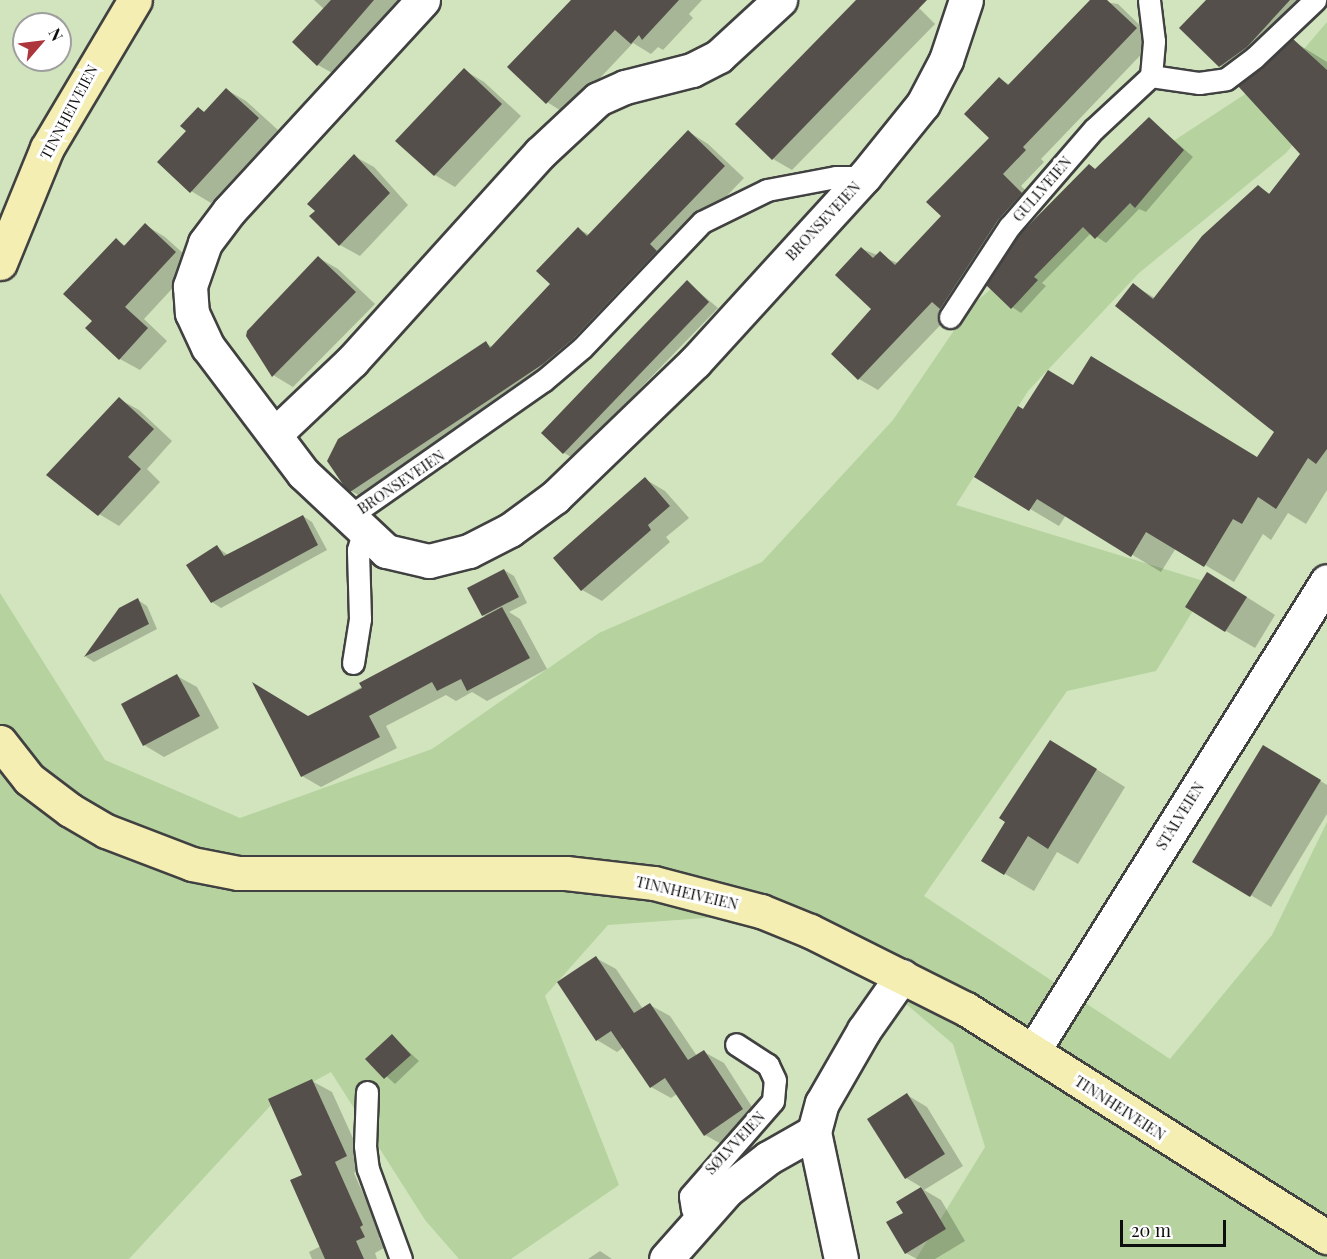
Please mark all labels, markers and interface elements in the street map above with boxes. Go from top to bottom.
north arrow [12,12,72,72]
text: N [45,24,69,44]
street label: TINNHEIVEIEN [37,62,101,162]
street label: GULLVEIEN [1009,153,1075,225]
street label: BRONSEVEIEN [782,178,864,264]
street label: BRONSEVEIEN [354,446,448,518]
street label: STÅLVEIEN [1152,779,1208,853]
street label: TINNHEIVEIEN [634,872,740,914]
street label: TINNHEIVEIEN [1071,1072,1169,1144]
street label: SØLVVEIEN [701,1108,769,1178]
scale bar [1123,1208,1230,1246]
text: 20 m [1131,1218,1171,1242]

